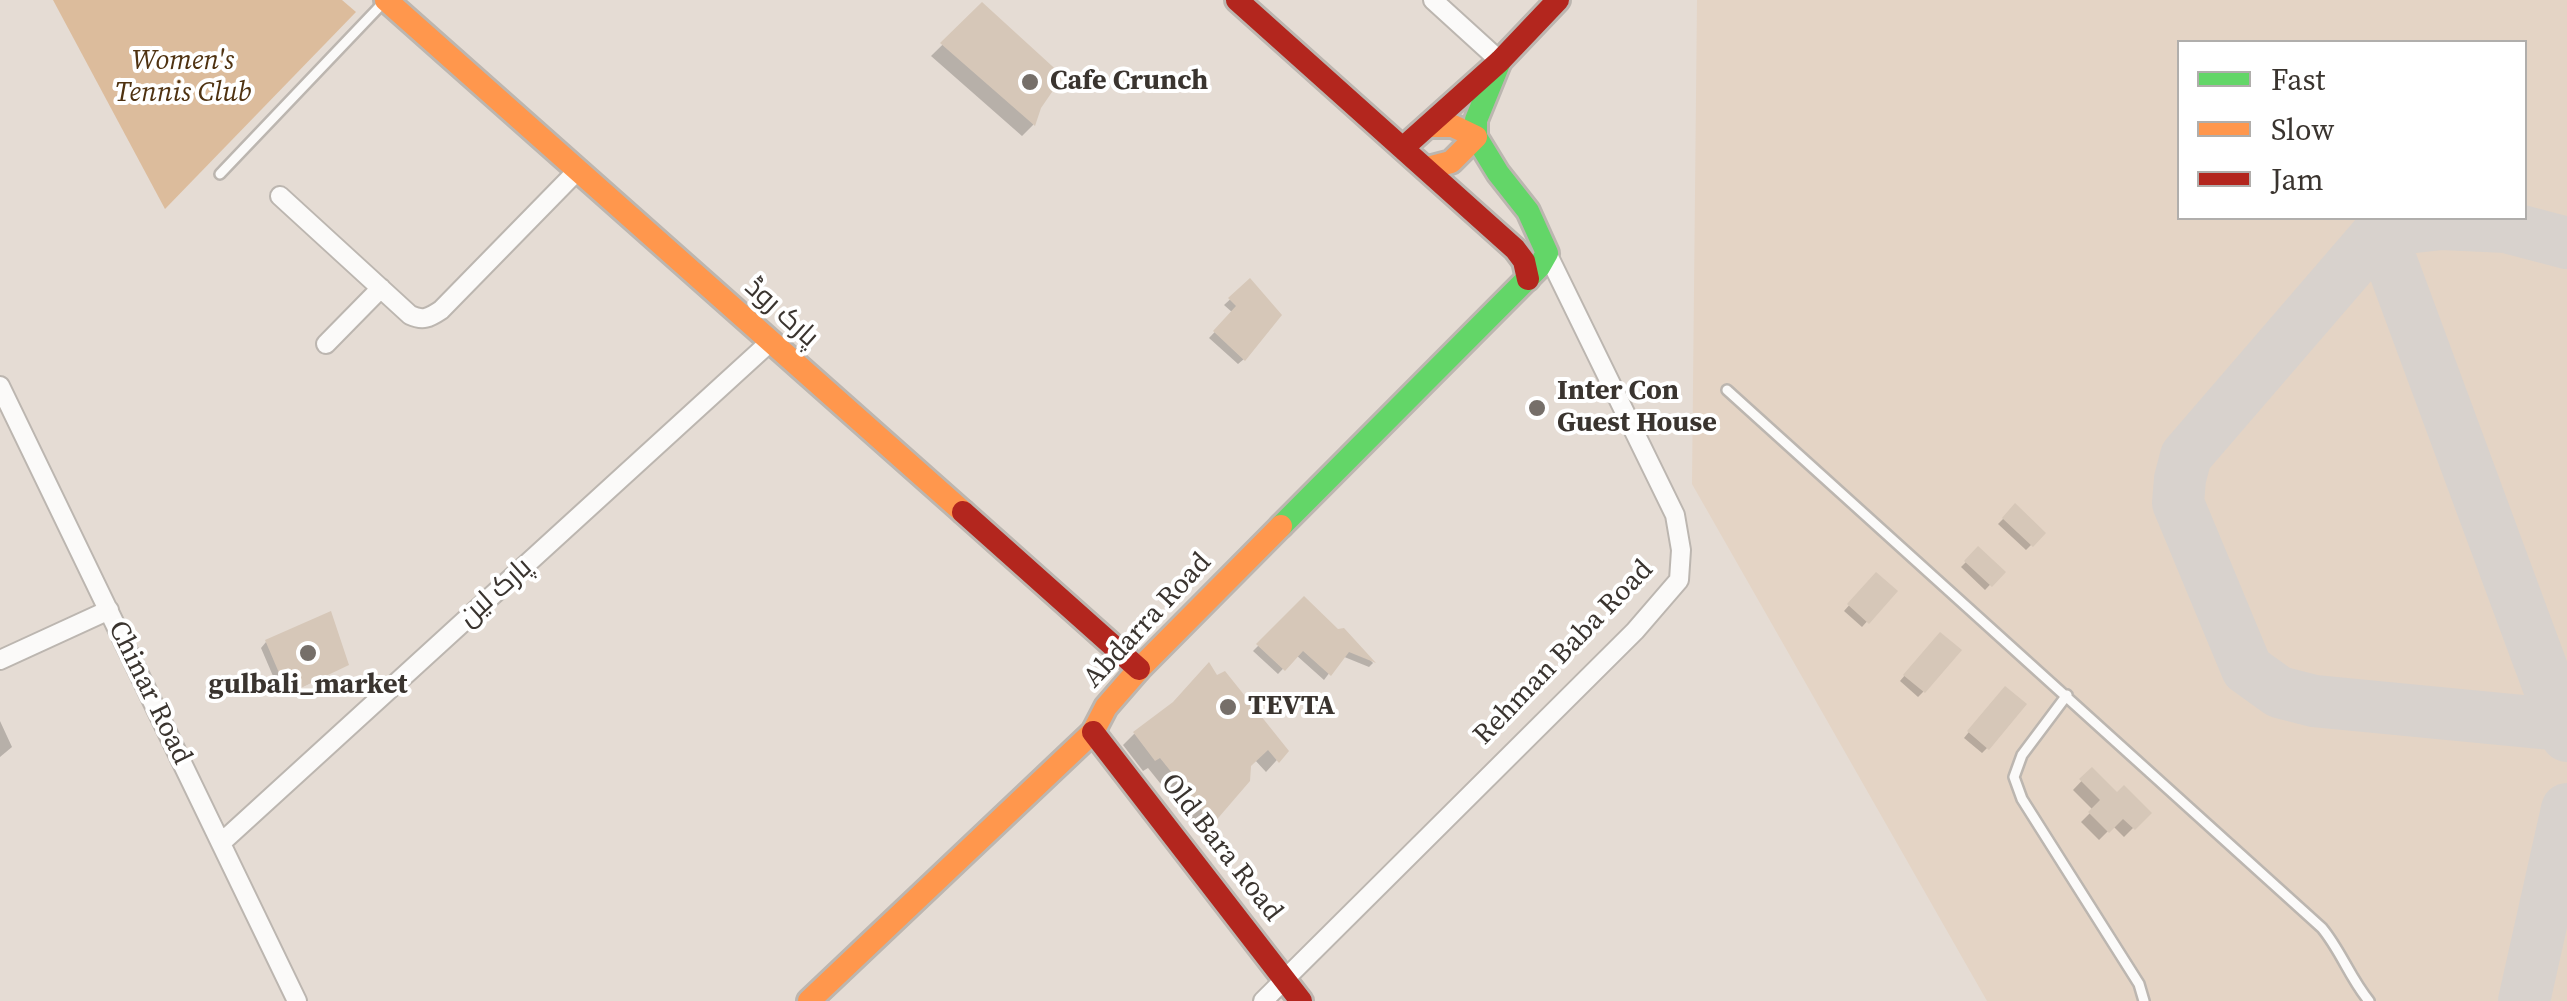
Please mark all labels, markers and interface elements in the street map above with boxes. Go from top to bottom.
legend [2177,40,2527,220]
park label: Women's Tennis Club [115,45,251,111]
text: Fast [2271,59,2325,100]
place label: Cafe Crunch [1050,65,1208,99]
marker: Cafe Crunch [1019,71,1041,93]
text: Slow [2271,109,2334,150]
text: Jam [2271,159,2324,200]
street label: پارک روڈ [737,271,825,355]
place label: Inter Con Guest House [1557,375,1717,441]
marker: Inter Con Guest House [1526,397,1548,419]
street label: Abdarra Road [1077,547,1219,695]
street label: پارک لین [452,551,540,635]
street label: Rehman Baba Road [1467,554,1661,752]
street label: Chinar Road [100,616,198,770]
marker: gulbali_market [297,642,319,664]
place label: gulbali_market [208,669,408,703]
place label: TEVTA [1248,690,1335,724]
marker: TEVTA [1217,696,1239,718]
street label: Old Bara Road [1153,768,1289,928]

